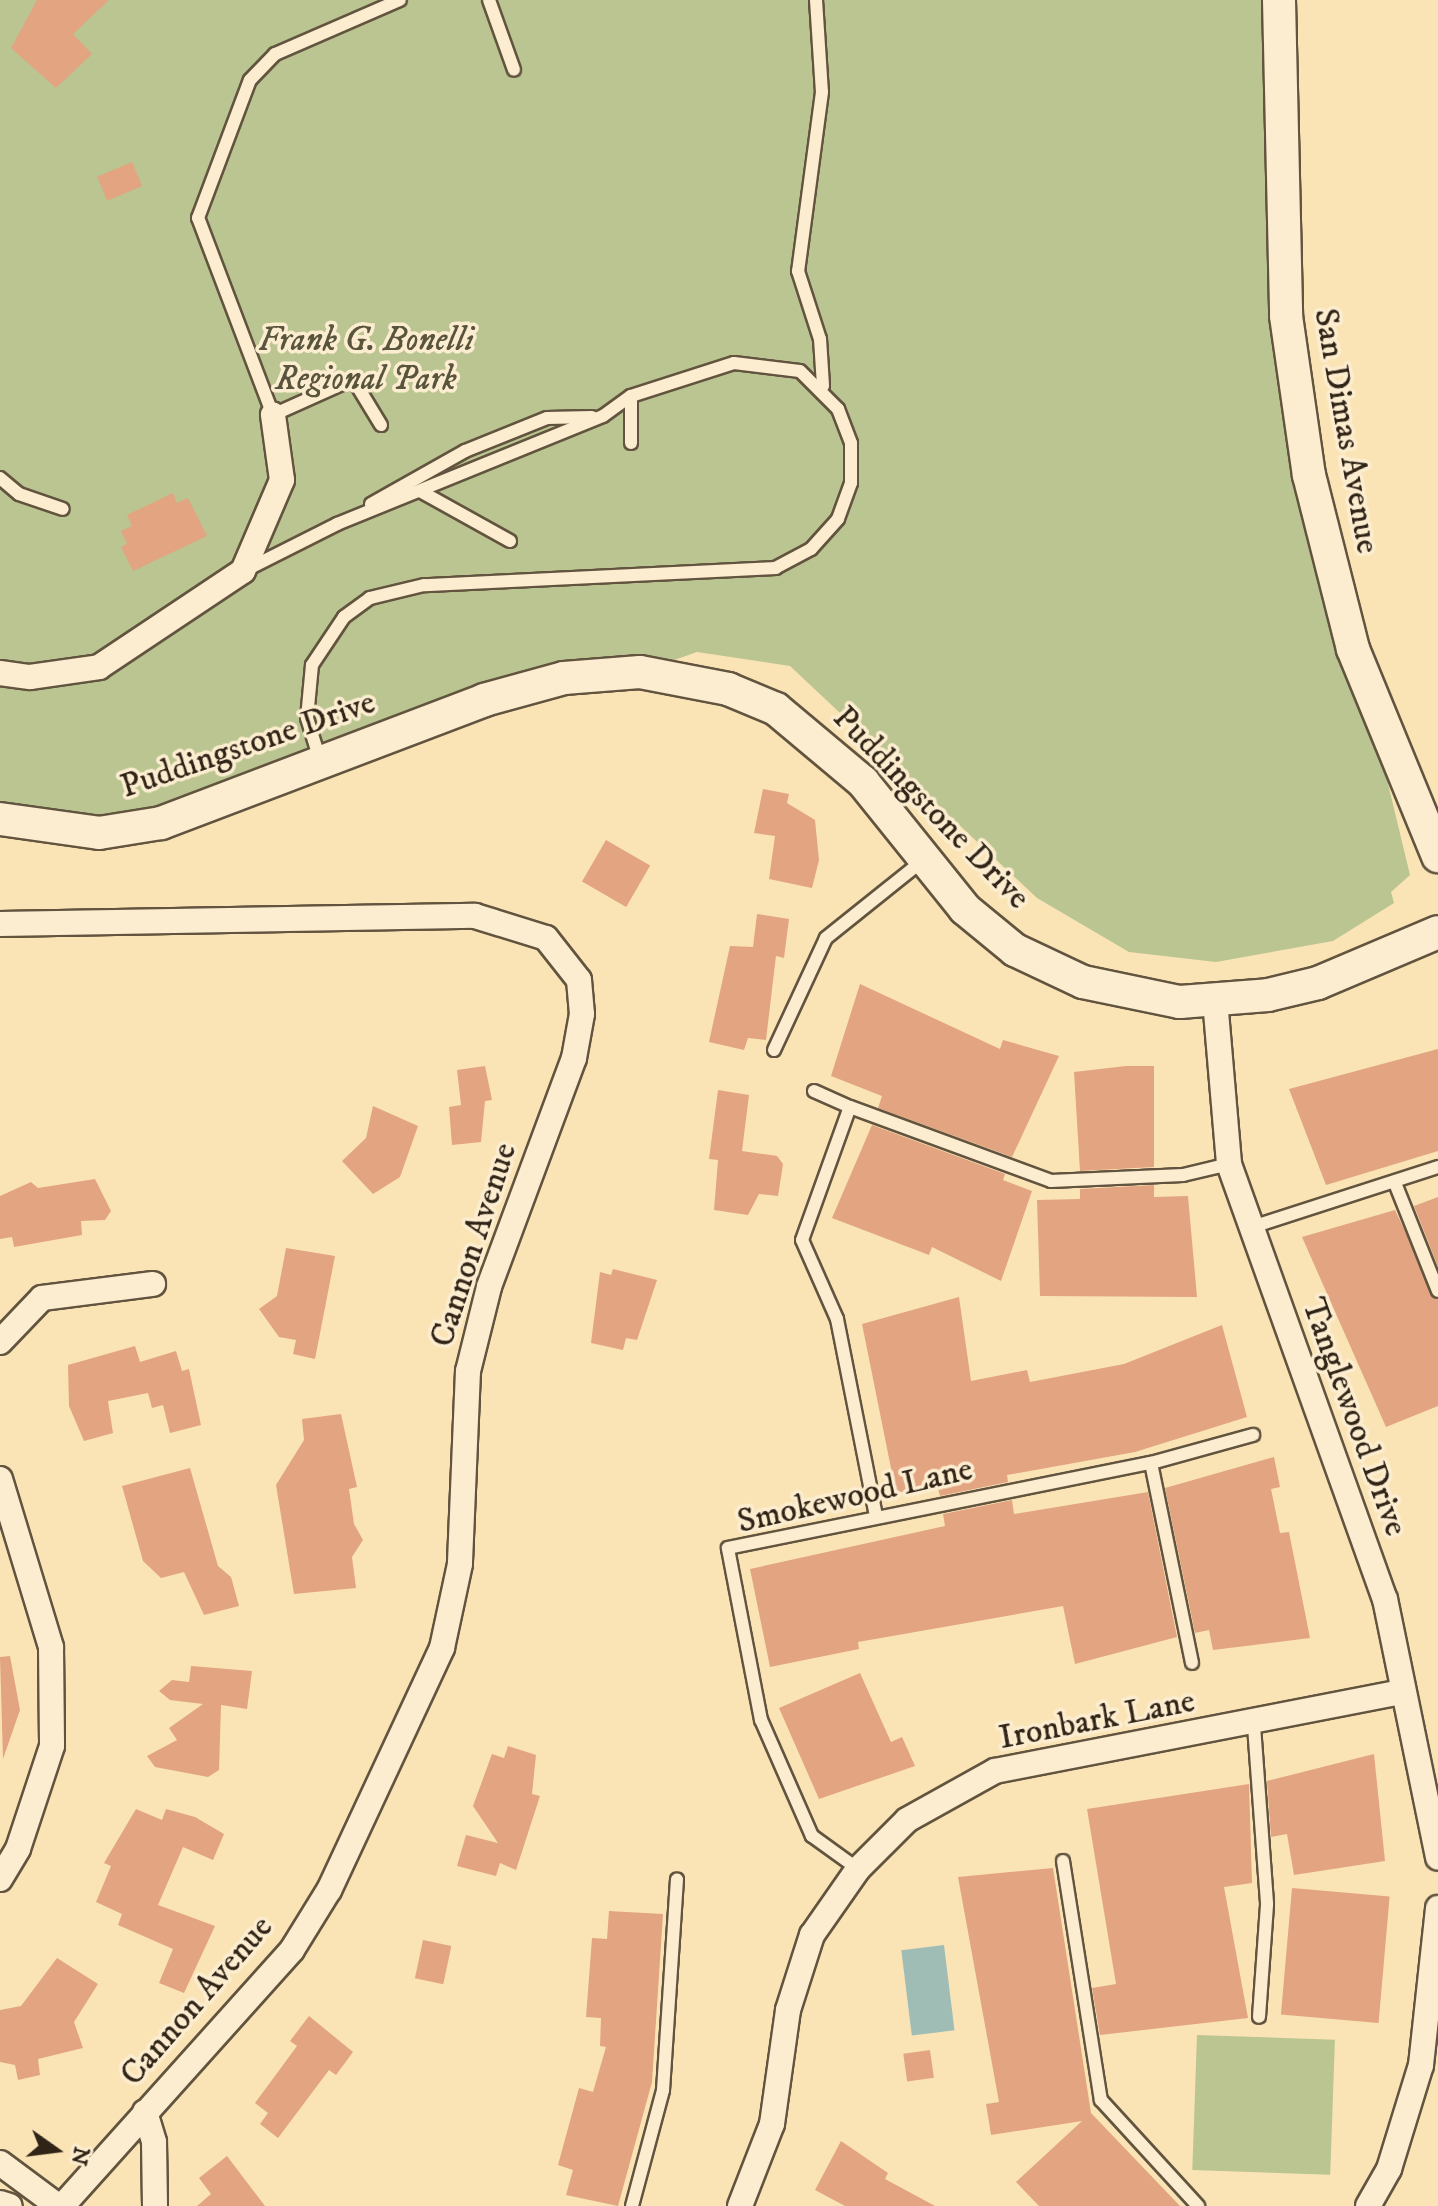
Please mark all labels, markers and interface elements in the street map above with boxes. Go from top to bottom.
street label: San Dimas Avenue [1304,305,1388,557]
park label: Frank G. Bonelli Regional Park [258,320,474,400]
street label: Puddingstone Drive [115,682,381,808]
street label: Puddingstone Drive [824,698,1038,918]
street label: Cannon Avenue [422,1138,526,1352]
street label: Tanglewood Drive [1292,1292,1416,1542]
street label: Smokewood Lane [733,1449,977,1543]
street label: Ironbark Lane [996,1681,1198,1759]
street label: Cannon Avenue [112,1908,282,2094]
north arrow [16,2110,96,2190]
text: N [64,2144,95,2168]

